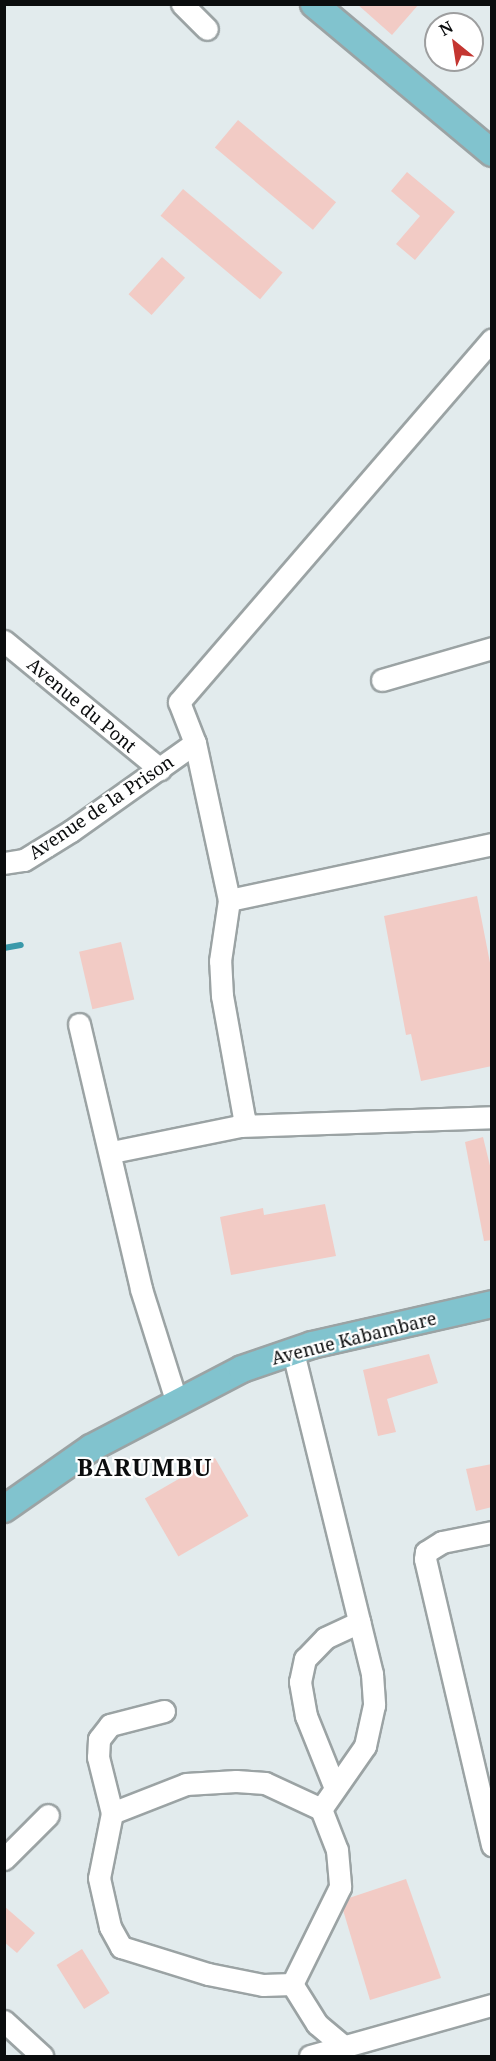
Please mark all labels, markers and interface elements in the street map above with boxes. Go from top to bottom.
north arrow [424,12,484,72]
text: N [435,15,457,41]
street label: Avenue du Pont [23,653,141,757]
street label: Avenue de la Prison [24,751,178,863]
street label: Avenue Kabambare [269,1307,439,1369]
district label: BARUMBU [77,1453,213,1481]

